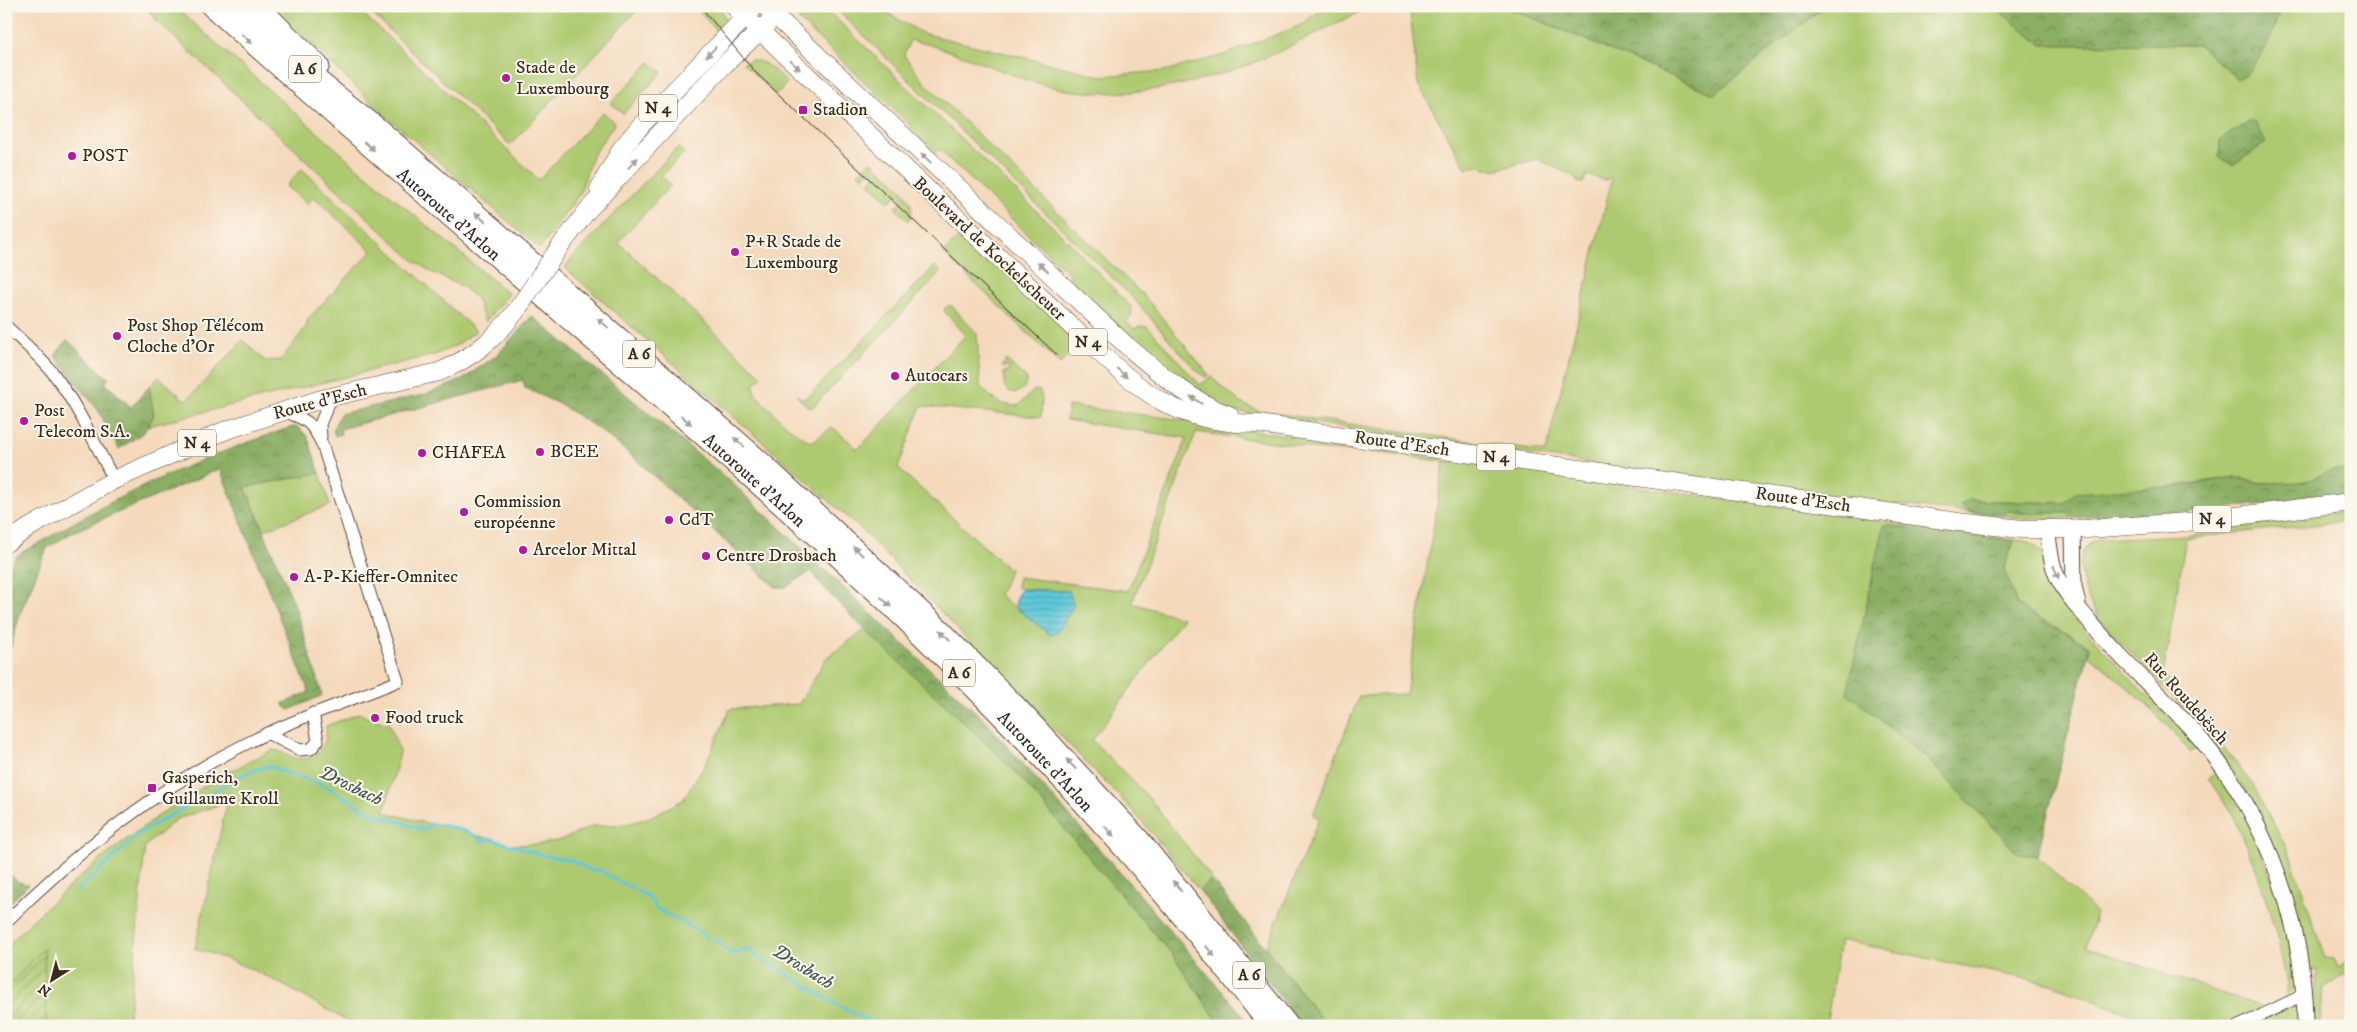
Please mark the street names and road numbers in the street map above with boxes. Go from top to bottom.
road number: A 6 [289,56,321,82]
road number: N 4 [639,95,677,122]
street label: Autoroute d'Arlon [392,164,505,266]
street label: Boulevard de Kockelscheuer [908,172,1070,326]
road number: N 4 [1069,328,1107,356]
road number: A 6 [623,340,655,368]
street label: Route d'Esch [271,379,370,425]
street label: Route d'Esch [1353,426,1452,462]
road number: N 4 [178,429,216,456]
street label: Autoroute d'Arlon [698,429,810,533]
road number: N 4 [1477,444,1515,471]
street label: Route d'Esch [1754,482,1853,518]
road number: N 4 [2193,506,2231,532]
street label: Rue Roudebësch [2139,648,2234,750]
road number: A 6 [943,660,975,686]
street label: Autoroute d'Arlon [992,707,1098,818]
road number: A 6 [1233,962,1265,988]

